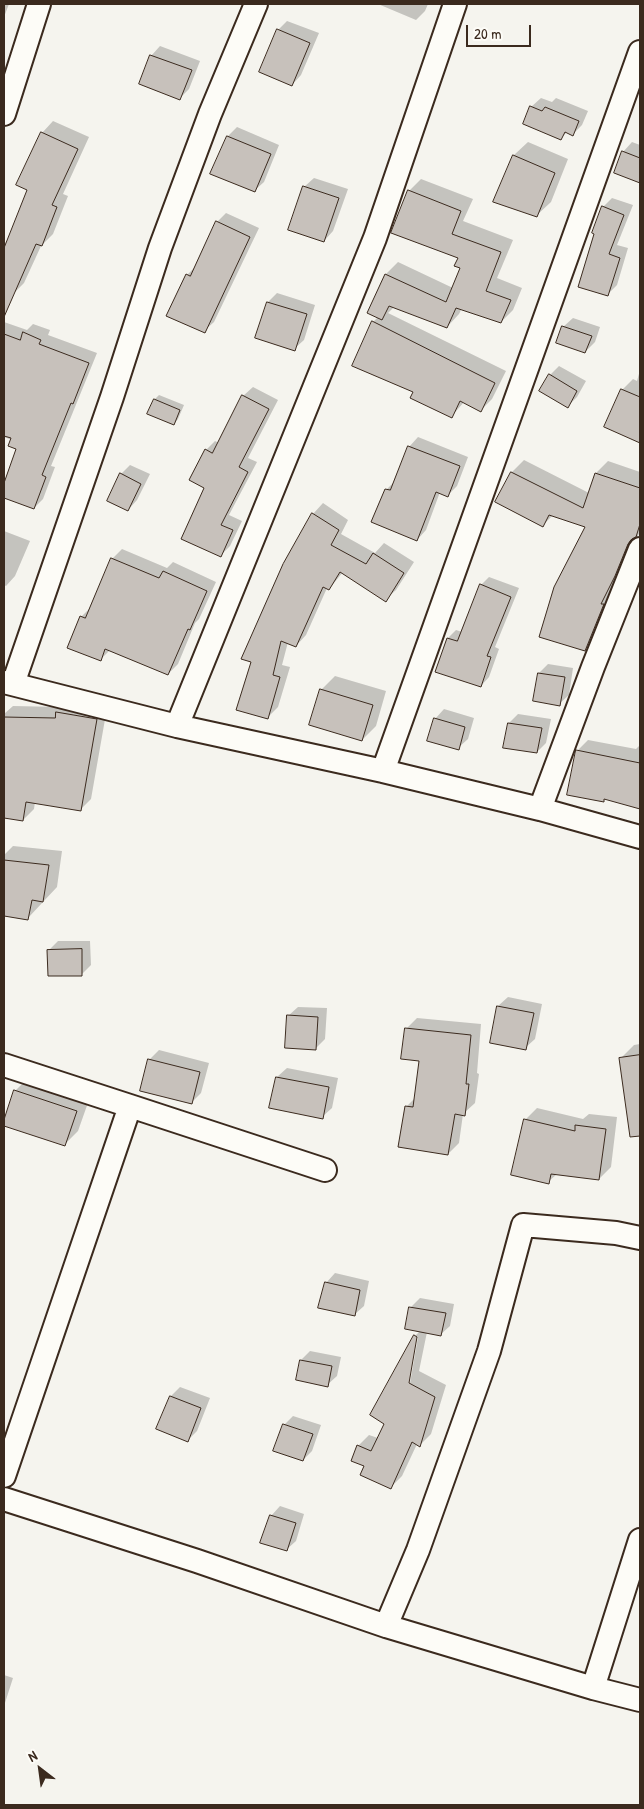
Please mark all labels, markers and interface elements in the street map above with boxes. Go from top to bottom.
scale bar [469,15,534,47]
text: 20 m [474,23,501,44]
north arrow [15,1744,65,1794]
text: N [24,1745,40,1766]

